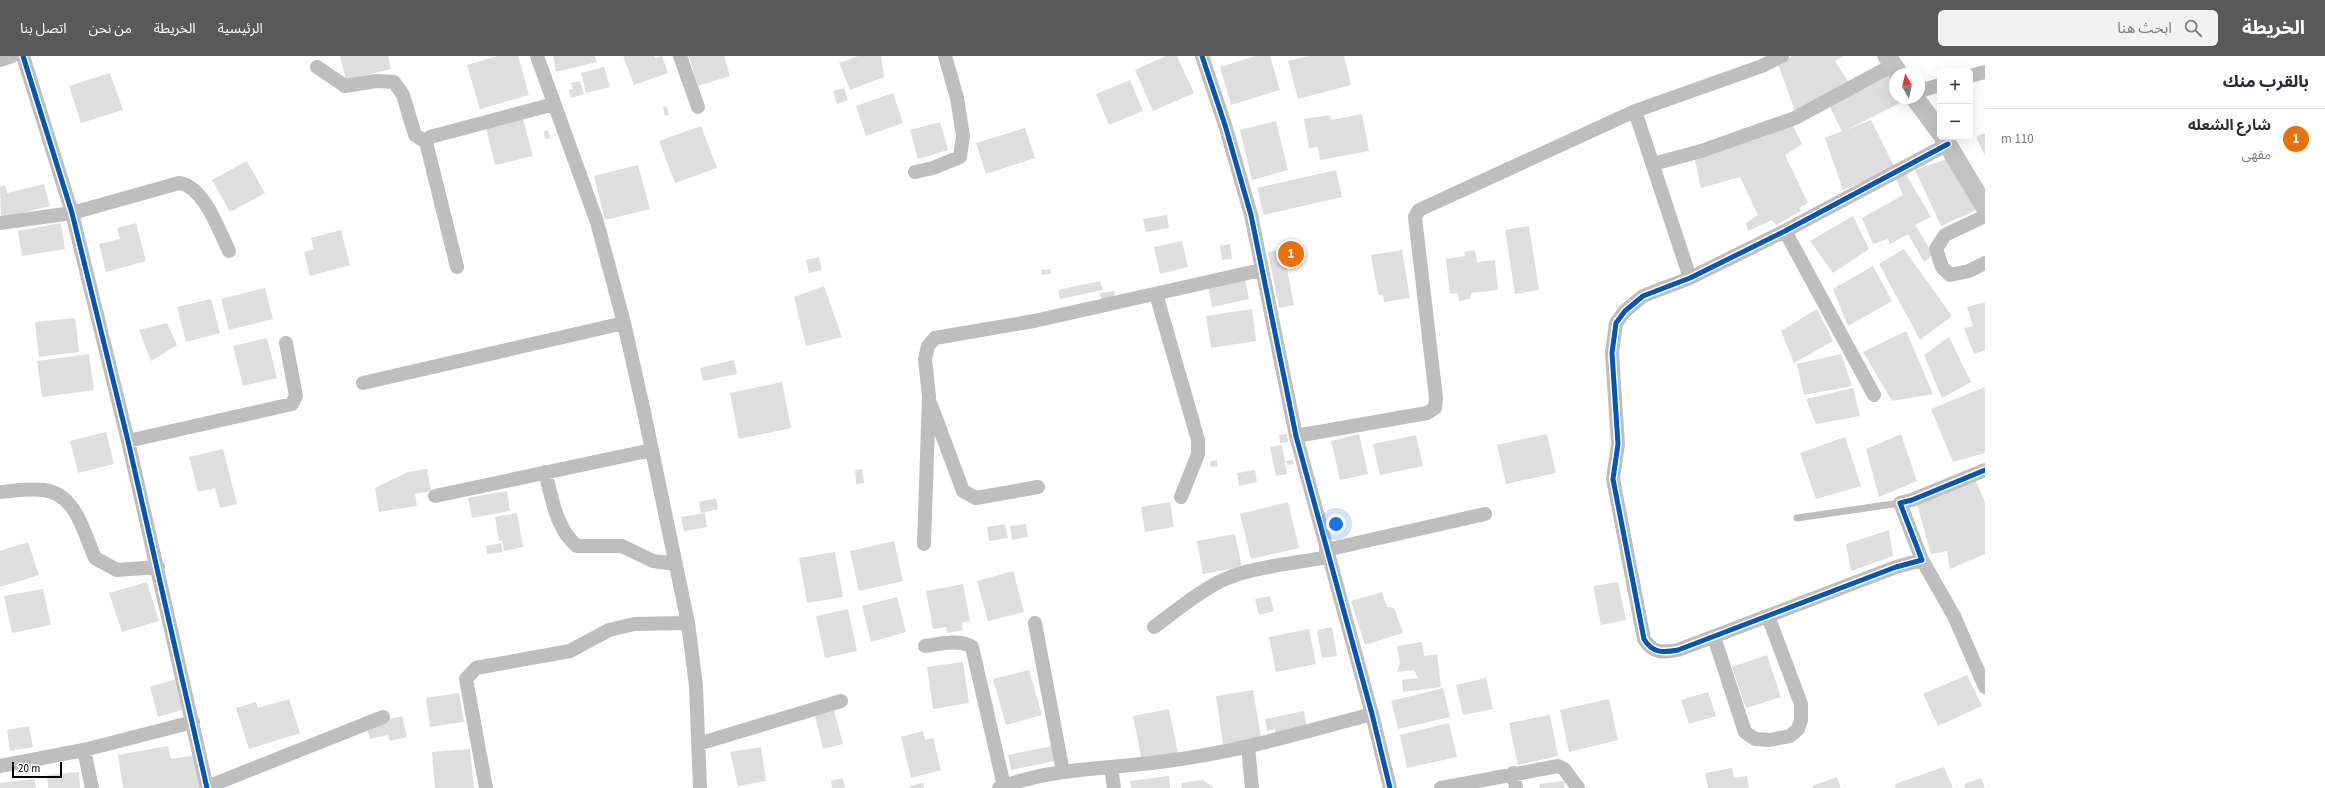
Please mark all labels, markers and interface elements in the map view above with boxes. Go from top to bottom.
search box [1938,10,2218,46]
text: الخريطة [2242,15,2305,42]
icon: search [2182,17,2204,39]
text: ابحث هنا [2117,18,2172,39]
text: اتصل بنا [20,19,66,39]
text: من نحن [88,19,132,39]
text: الخريطة [154,19,196,39]
text: الرئيسية [218,19,263,39]
north arrow [1889,68,1925,104]
map controls [1937,68,1973,140]
button: + [1937,68,1973,104]
text: بالقرب منك [2223,70,2309,94]
button: − [1937,104,1973,140]
text: شارع الشعله [2188,115,2271,136]
text: 110 m [2001,130,2034,148]
text: 1 [2293,130,2299,148]
text: مقهى [2242,146,2271,164]
pin: 1 [1278,239,1304,269]
your location [1326,514,1346,534]
scale bar [12,760,62,779]
text: 20 m [18,761,40,776]

